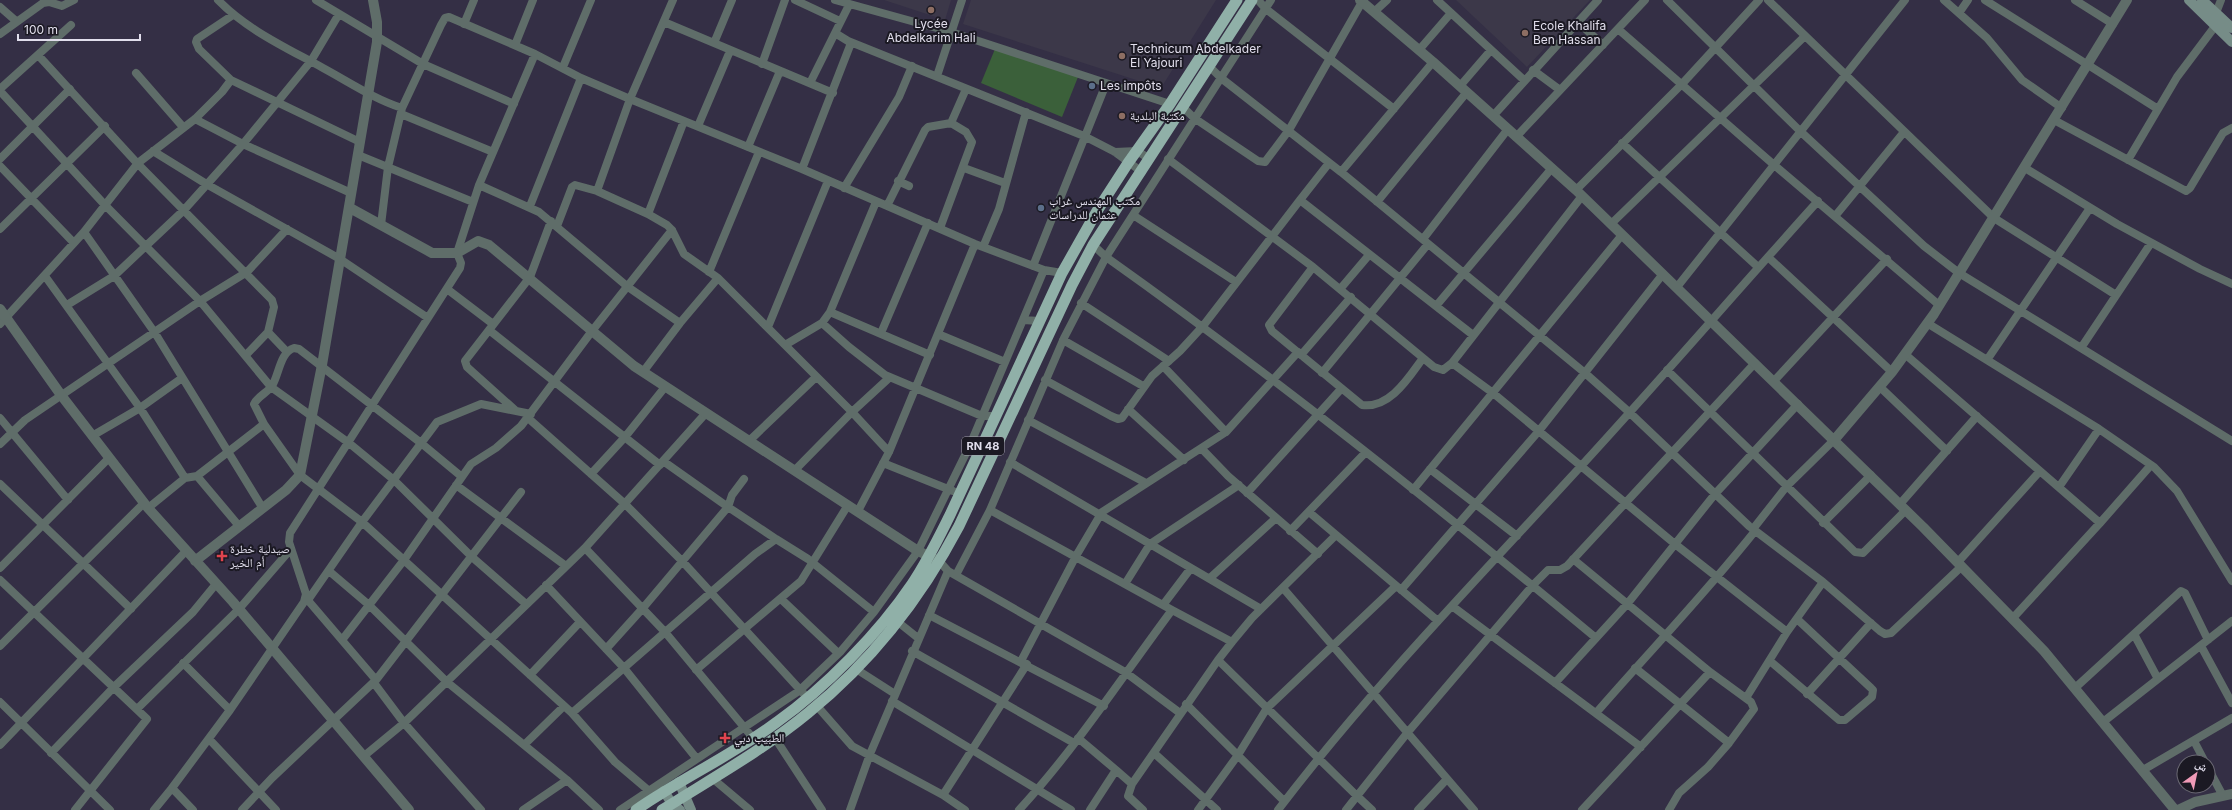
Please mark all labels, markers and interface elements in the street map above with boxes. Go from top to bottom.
marker: Lycée Abdelkarim Hali [926,5,936,15]
scale bar [18,16,140,42]
place label: Lycée Abdelkarim Hali [886,16,976,45]
place label: Ecole Khalifa Ben Hassan [1533,18,1606,47]
text: 100 m [24,22,58,37]
marker: Ecole Khalifa Ben Hassan [1520,28,1530,38]
place label: Technicum Abdelkader El Yajouri [1130,41,1261,70]
marker: Technicum Abdelkader El Yajouri [1117,51,1127,61]
place label: Les impôts [1100,78,1162,93]
marker: Les impôts [1087,81,1097,91]
place label: مكتبة البلدية [1130,108,1185,123]
marker: مكتبة البلدية [1117,111,1127,121]
place label: مكتب المهندس غراب عثمان للدراسات [1049,193,1140,222]
marker: مكتب المهندس غراب عثمان للدراسات [1036,203,1046,213]
road number: RN 48 [962,437,1004,455]
place label: صيدلية خطرة أم الخير [229,541,290,571]
marker: صيدلية خطرة أم الخير [217,551,227,561]
place label: الطبيب دبي [734,730,785,748]
marker: الطبيب دبي [719,732,731,744]
north arrow [2176,754,2216,794]
text: ش [2192,757,2210,776]

